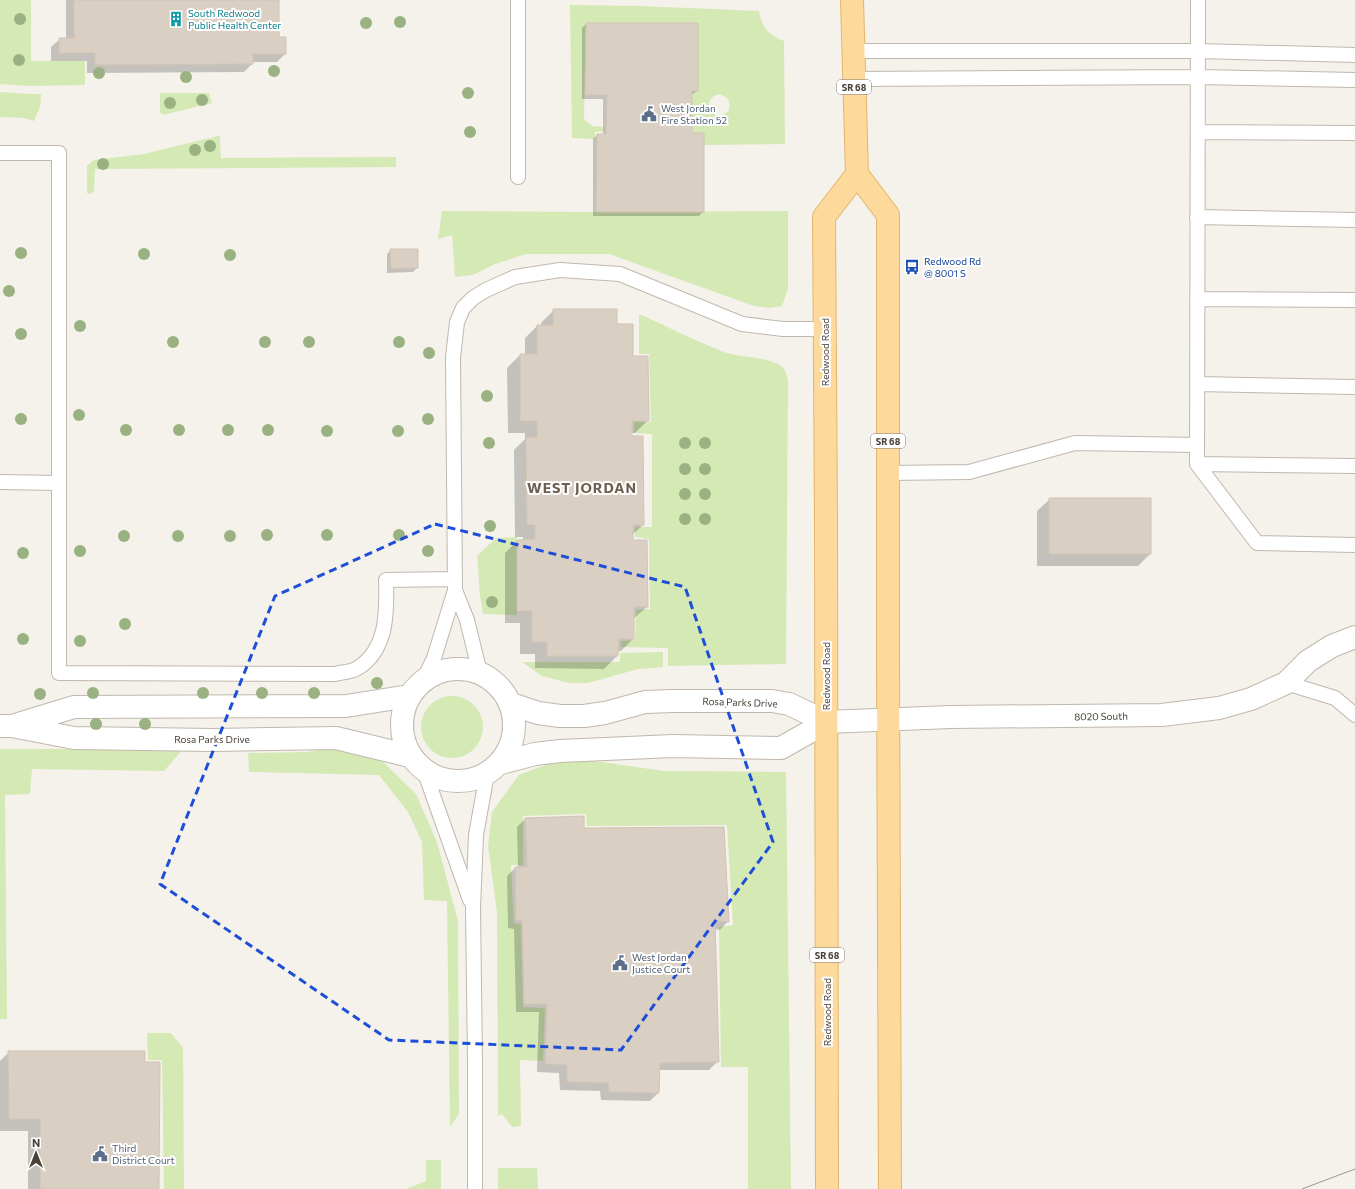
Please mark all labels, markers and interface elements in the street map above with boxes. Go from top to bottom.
place label: South Redwood Public Health Center [188,7,281,31]
building icon: South Redwood Public Health Center [167,10,185,28]
road number: SR 68 [837,80,871,94]
place label: West Jordan Fire Station 52 [661,102,727,126]
public building icon: West Jordan Fire Station 52 [640,105,658,123]
place label: Redwood Rd @ 8001 S [924,255,981,279]
bus stop icon: Redwood Rd @ 8001 S [903,258,921,276]
street label: Redwood Road [819,318,831,386]
road number: SR 68 [871,434,905,448]
district label: WEST JORDAN [527,479,637,496]
street label: Redwood Road [820,642,832,710]
street label: Rosa Parks Drive [702,695,778,709]
street label: 8020 South [1074,710,1128,722]
street label: Rosa Parks Drive [174,733,250,745]
road number: SR 68 [810,948,844,962]
place label: West Jordan Justice Court [632,951,690,975]
public building icon: West Jordan Justice Court [611,954,629,972]
street label: Redwood Road [821,978,833,1046]
north arrow [16,1133,56,1173]
text: N [32,1136,40,1149]
place label: Third District Court [112,1142,175,1166]
public building icon: Third District Court [91,1145,109,1163]

